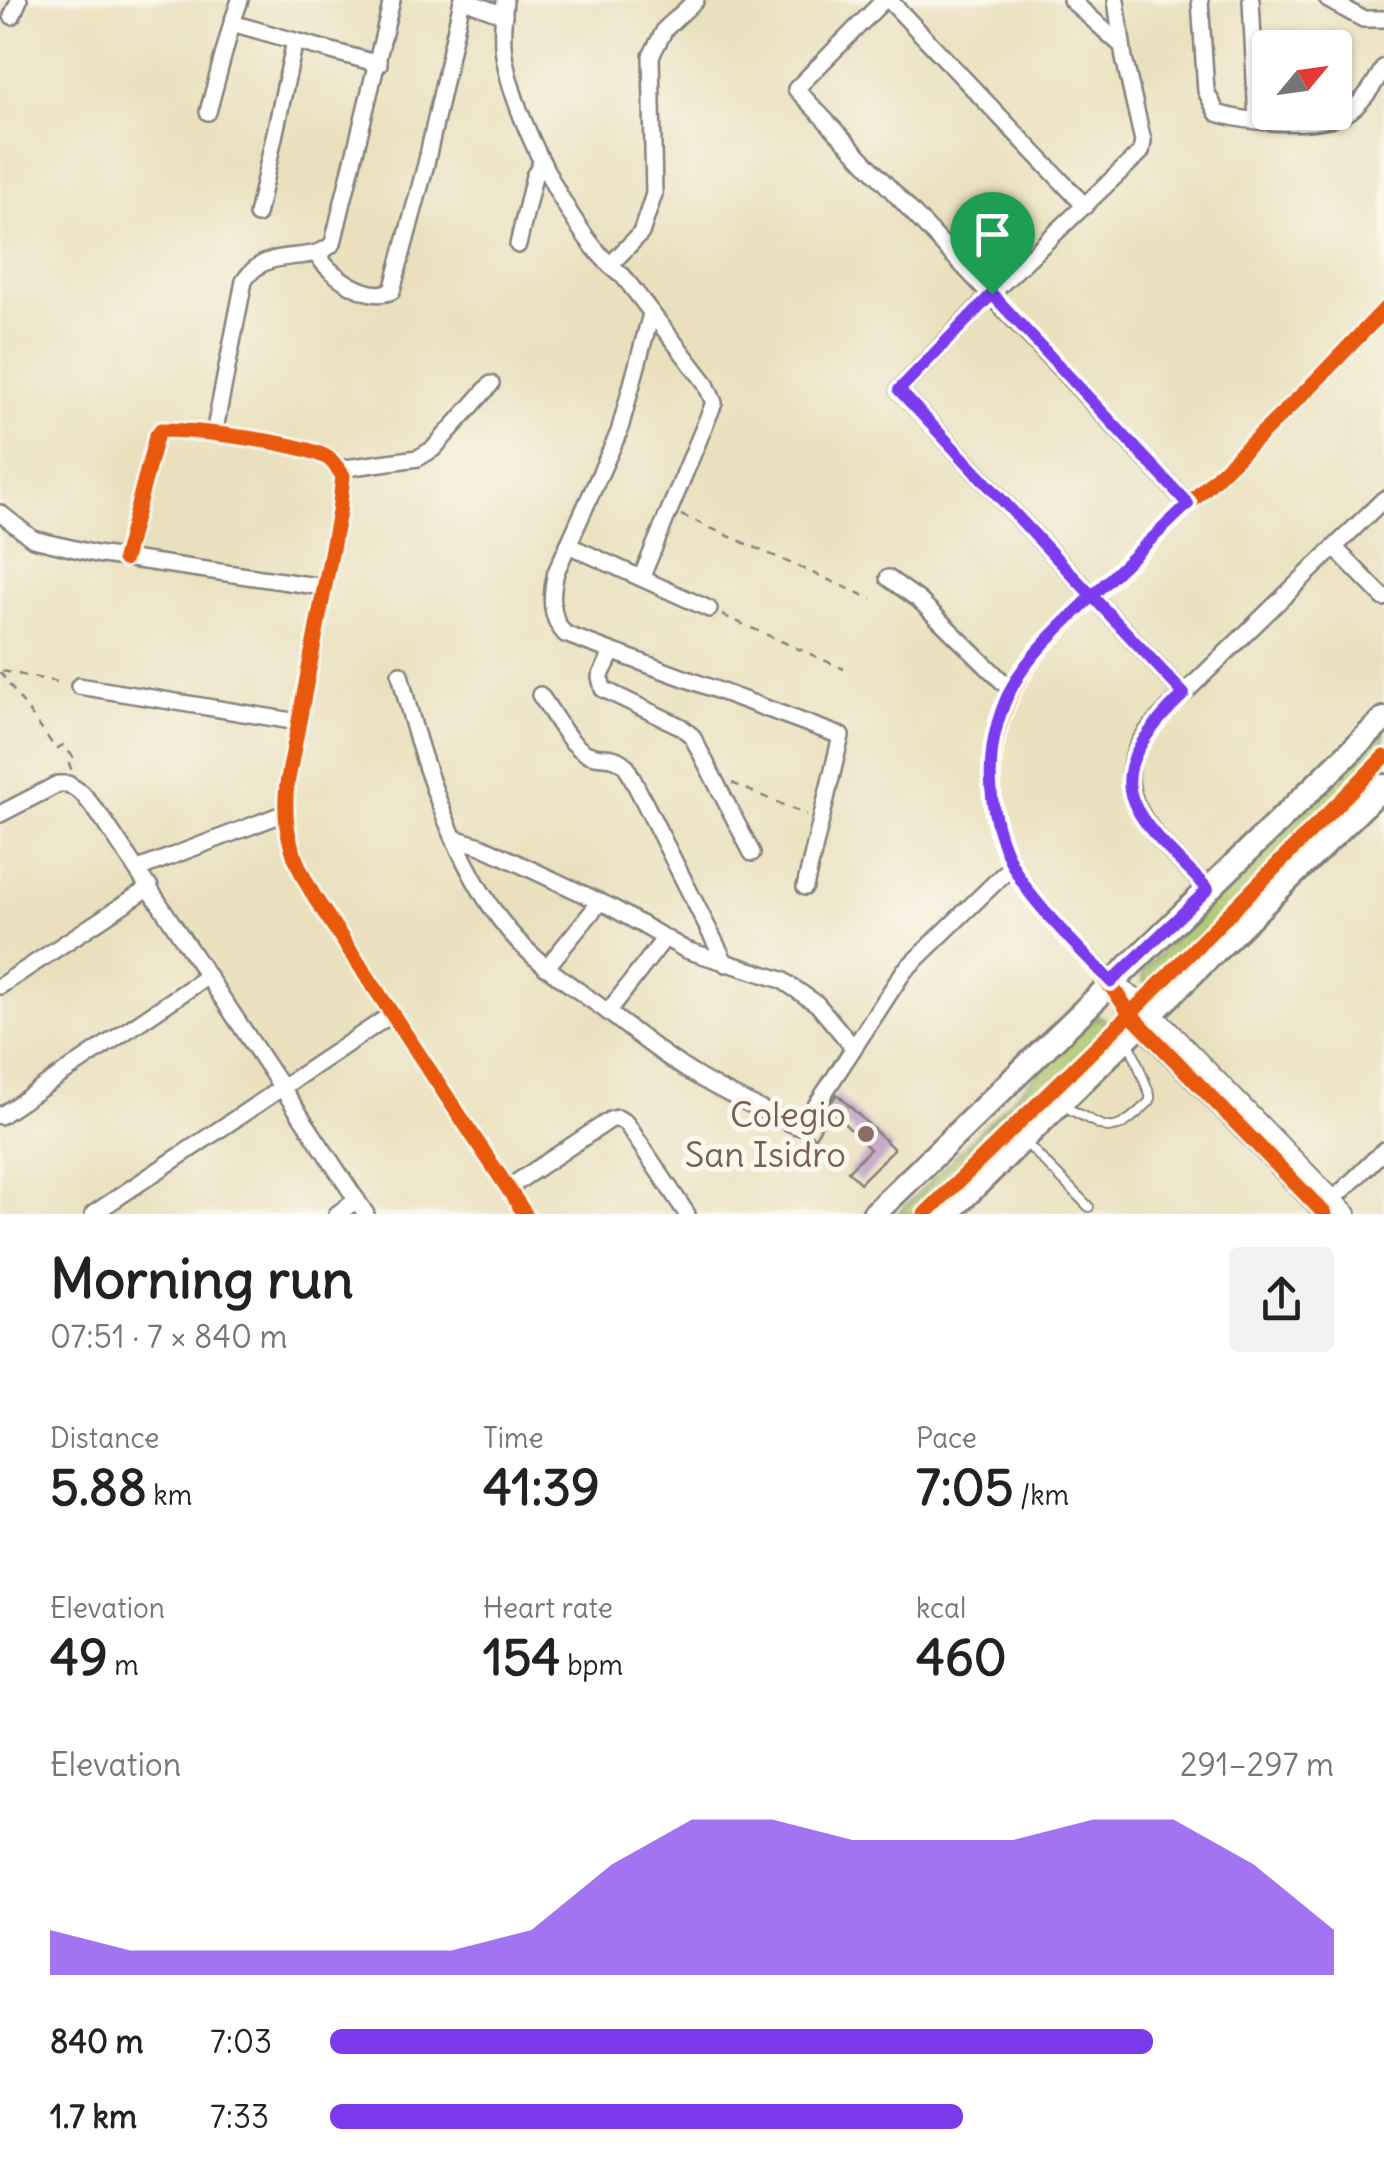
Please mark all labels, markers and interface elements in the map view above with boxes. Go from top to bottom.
north arrow [1252,30,1352,130]
map controls [1252,30,1352,130]
pin [950,192,1035,295]
icon: arrive [965,207,1020,262]
place label: Colegio San Isidro [685,1092,846,1176]
marker: Colegio San Isidro [855,1123,877,1145]
text: Morning run [50,1244,354,1313]
button: share [1229,1247,1334,1352]
text: 07:51 · 7 × 840 m [50,1316,288,1357]
text: Distance [50,1420,159,1456]
text: Time [483,1420,544,1456]
text: Pace [916,1420,977,1456]
text: 5.88 [50,1456,147,1519]
text: 41:39 [483,1456,600,1519]
text: 7:05 [916,1456,1013,1519]
text: km [147,1477,192,1513]
text: /km [1013,1477,1069,1513]
text: Elevation [50,1590,165,1626]
text: Heart rate [483,1590,613,1626]
text: kcal [916,1590,966,1626]
text: 49 [50,1626,108,1689]
text: 154 [483,1626,561,1689]
text: 460 [916,1626,1007,1689]
text: m [108,1647,139,1683]
text: bpm [561,1647,623,1683]
text: Elevation [50,1744,181,1785]
text: 291–297 m [1180,1744,1334,1785]
text: 840 m [50,2021,144,2062]
text: 7:03 [210,2021,272,2062]
text: 1.7 km [50,2096,137,2137]
text: 7:33 [210,2096,269,2137]

